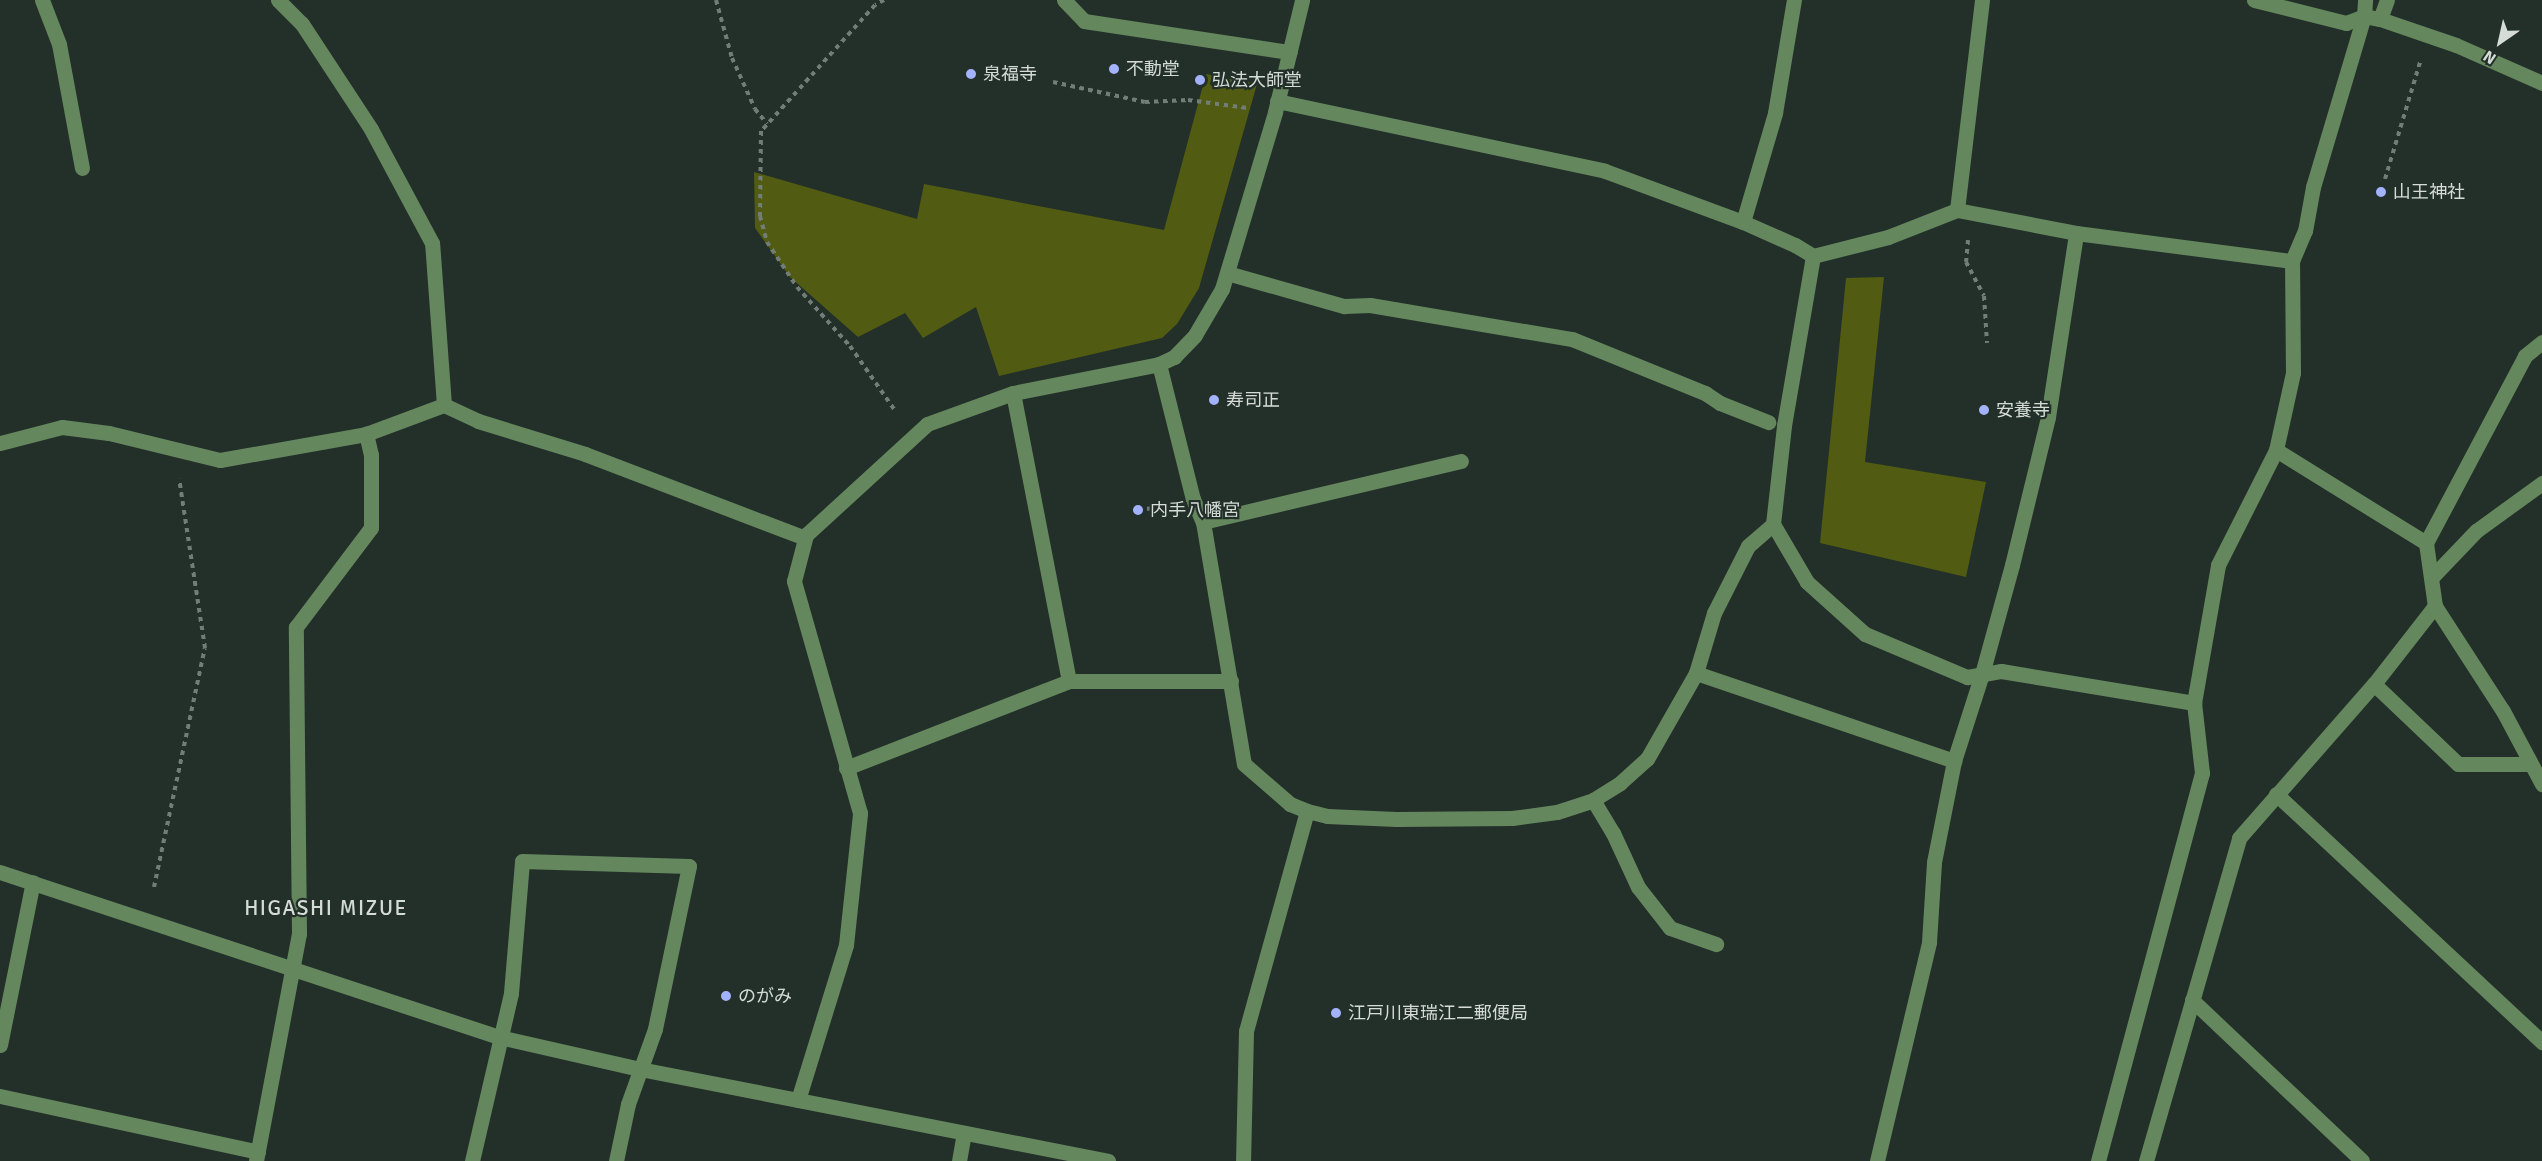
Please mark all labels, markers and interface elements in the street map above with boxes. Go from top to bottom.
north arrow [2470,12,2530,72]
text: N [2480,46,2500,68]
place label: 不動堂 [1126,58,1180,80]
marker: 不動堂 [1107,62,1121,76]
place label: 泉福寺 [983,63,1037,85]
marker: 泉福寺 [964,67,978,81]
place label: 弘法大師堂 [1212,69,1302,91]
marker: 弘法大師堂 [1193,73,1207,87]
place label: 山王神社 [2393,181,2465,203]
marker: 山王神社 [2374,185,2388,199]
place label: 寿司正 [1226,389,1280,411]
marker: 寿司正 [1207,393,1221,407]
place label: 安養寺 [1996,399,2050,421]
marker: 安養寺 [1977,403,1991,417]
place label: 内手八幡宮 [1150,499,1240,521]
marker: 内手八幡宮 [1131,503,1145,517]
district label: HIGASHI MIZUE [244,895,408,921]
place label: のがみ [738,985,792,1007]
marker: のがみ [719,989,733,1003]
place label: 江戸川東瑞江二郵便局 [1348,1002,1528,1024]
marker: 江戸川東瑞江二郵便局 [1329,1006,1343,1020]

